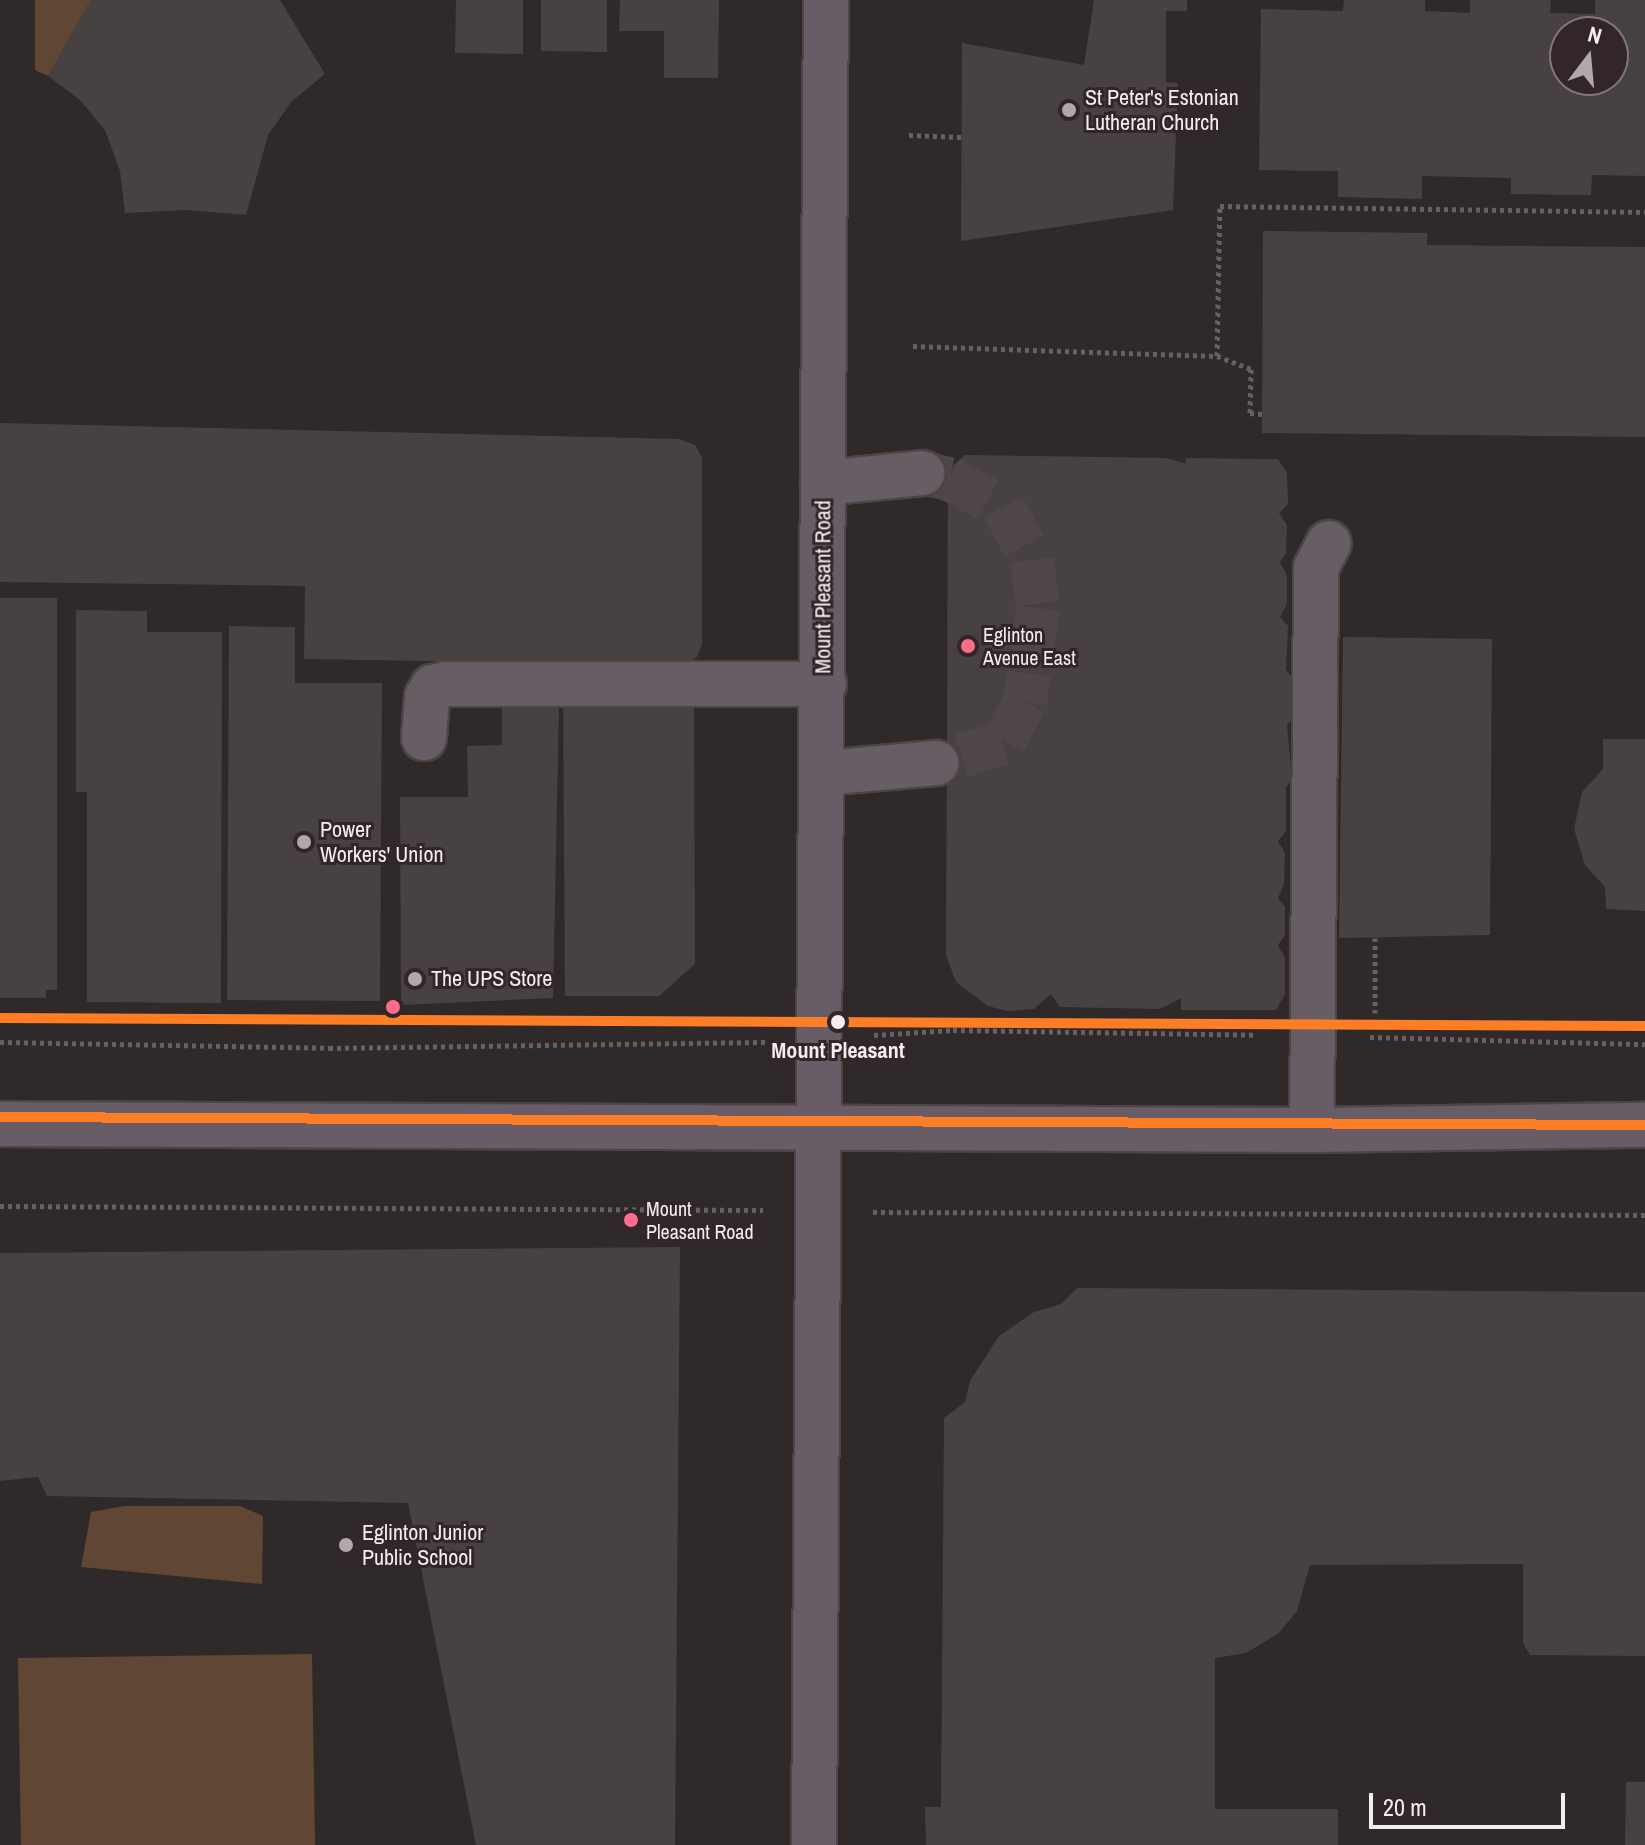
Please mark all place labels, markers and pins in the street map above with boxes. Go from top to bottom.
place label: St Peter's Estonian Lutheran Church [1085,84,1239,136]
marker: St Peter's Estonian Lutheran Church [1060,101,1078,119]
place label: Eglinton Avenue East [983,622,1076,669]
marker: Eglinton Avenue East [960,638,976,654]
place label: Power Workers' Union [320,816,443,868]
marker: Power Workers' Union [295,833,313,851]
place label: The UPS Store [431,966,552,992]
marker: The UPS Store [406,970,424,988]
unlabelled marker [385,999,401,1015]
marker: Mount Pleasant [826,1010,850,1034]
place label: Mount Pleasant [771,1038,905,1064]
place label: Mount Pleasant Road [646,1196,754,1243]
marker: Mount Pleasant Road [623,1212,639,1228]
place label: Eglinton Junior Public School [362,1519,483,1570]
marker: Eglinton Junior Public School [337,1536,355,1554]

